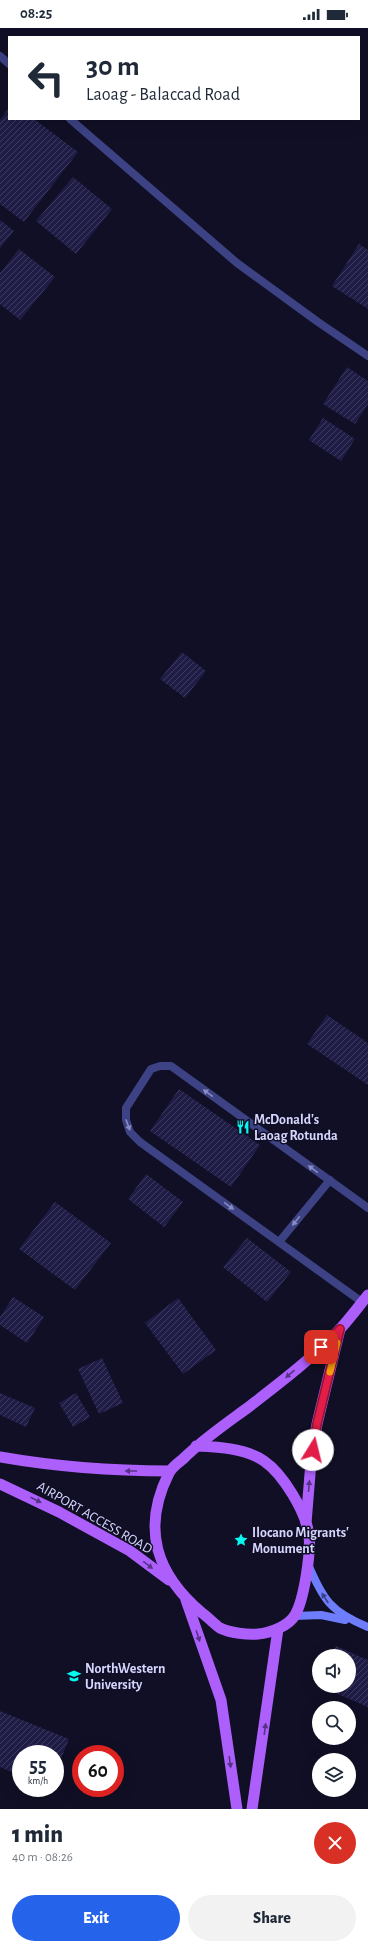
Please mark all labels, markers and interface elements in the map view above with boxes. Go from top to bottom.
text: 08:25 [20,6,52,21]
icon: left [20,52,72,104]
text: 30 m [86,53,139,81]
text: Laoag - Balaccad Road [86,86,240,104]
one-way arrow [203,1089,213,1097]
place label: McDonald's Laoag Rotunda [254,1113,338,1143]
restaurant icon: McDonald's Laoag Rotunda [235,1119,251,1135]
one-way arrow [125,1120,131,1132]
one-way arrow [308,1165,319,1173]
one-way arrow [223,1202,234,1210]
one-way arrow [292,1216,301,1227]
pin [304,1330,338,1364]
icon: arrive [310,1336,332,1358]
one-way arrow [285,1369,296,1378]
position arrow [292,1429,334,1471]
one-way arrow [124,1468,137,1474]
street label: AIRPORT ACCESS ROAD [35,1479,154,1557]
one-way arrow [306,1480,313,1492]
one-way arrow [30,1497,41,1503]
place label: Ilocano Migrants' Monument [252,1526,349,1556]
place icon: Ilocano Migrants' Monument [233,1532,249,1548]
one-way arrow [143,1560,153,1568]
one-way arrow [321,1593,329,1603]
one-way arrow [196,1631,202,1643]
map controls [312,1649,356,1797]
button: sound [312,1649,356,1693]
place label: NorthWestern University [85,1662,165,1692]
school or university icon: NorthWestern University [66,1668,82,1684]
button: search [312,1701,356,1745]
one-way arrow [262,1723,268,1735]
speed limit sign: 60 [72,1745,124,1797]
button: layers [312,1753,356,1797]
text: 55 [29,1756,47,1776]
one-way arrow [227,1756,233,1768]
text: km/h [28,1776,48,1786]
button: close [314,1822,356,1864]
text: 1 min [12,1823,63,1847]
text: 40 m · 08:26 [12,1851,73,1864]
button: Exit [12,1895,180,1941]
button: Share [188,1895,356,1941]

